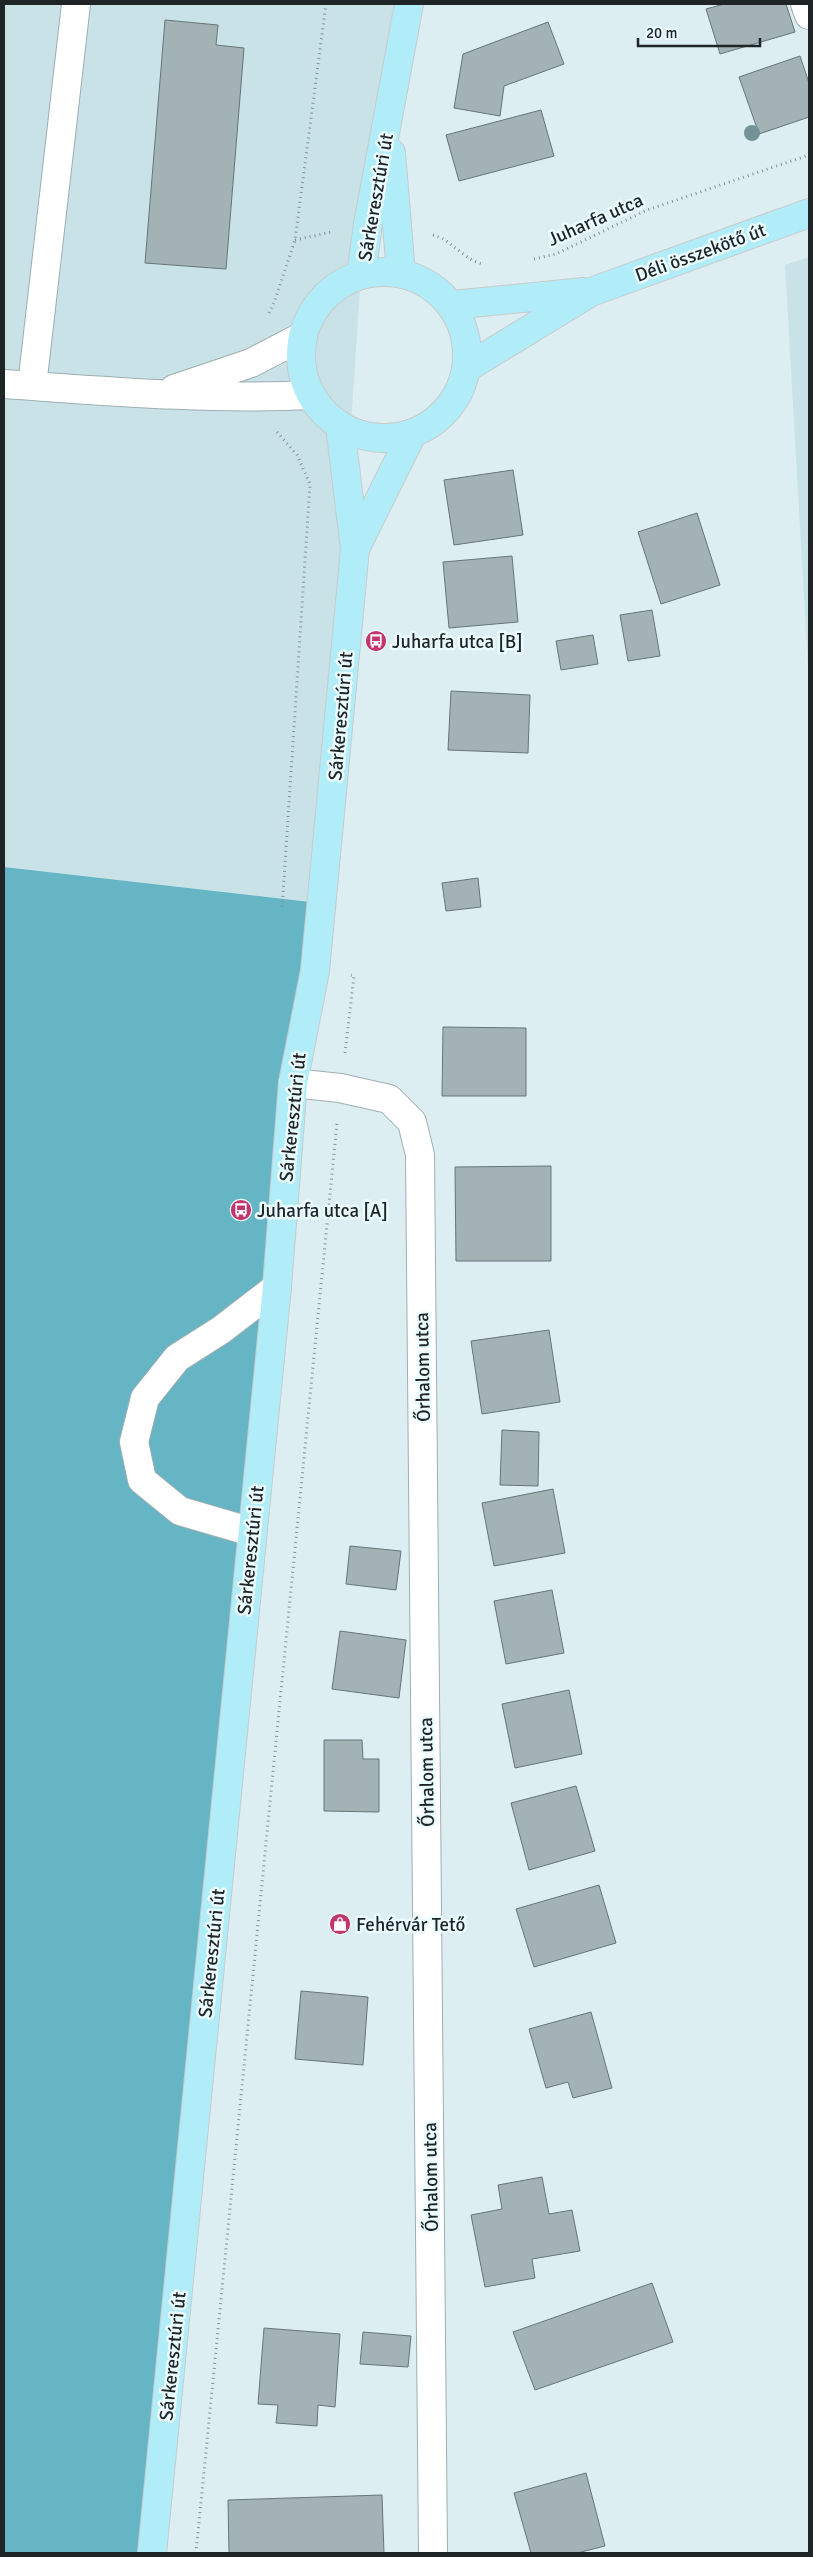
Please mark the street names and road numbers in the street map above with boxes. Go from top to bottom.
street label: Sárkeresztúri út [353,131,399,263]
street label: Juharfa utca [544,188,647,252]
street label: Déli összekötő út [632,218,769,288]
street label: Sárkeresztúri út [323,650,359,782]
street label: Sárkeresztúri út [274,1051,312,1183]
street label: Őrhalom utca [410,1312,436,1422]
street label: Sárkeresztúri út [232,1484,270,1616]
street label: Őrhalom utca [414,1717,440,1827]
street label: Sárkeresztúri út [193,1887,231,2019]
street label: Őrhalom utca [418,2122,444,2232]
street label: Sárkeresztúri út [154,2290,192,2422]

